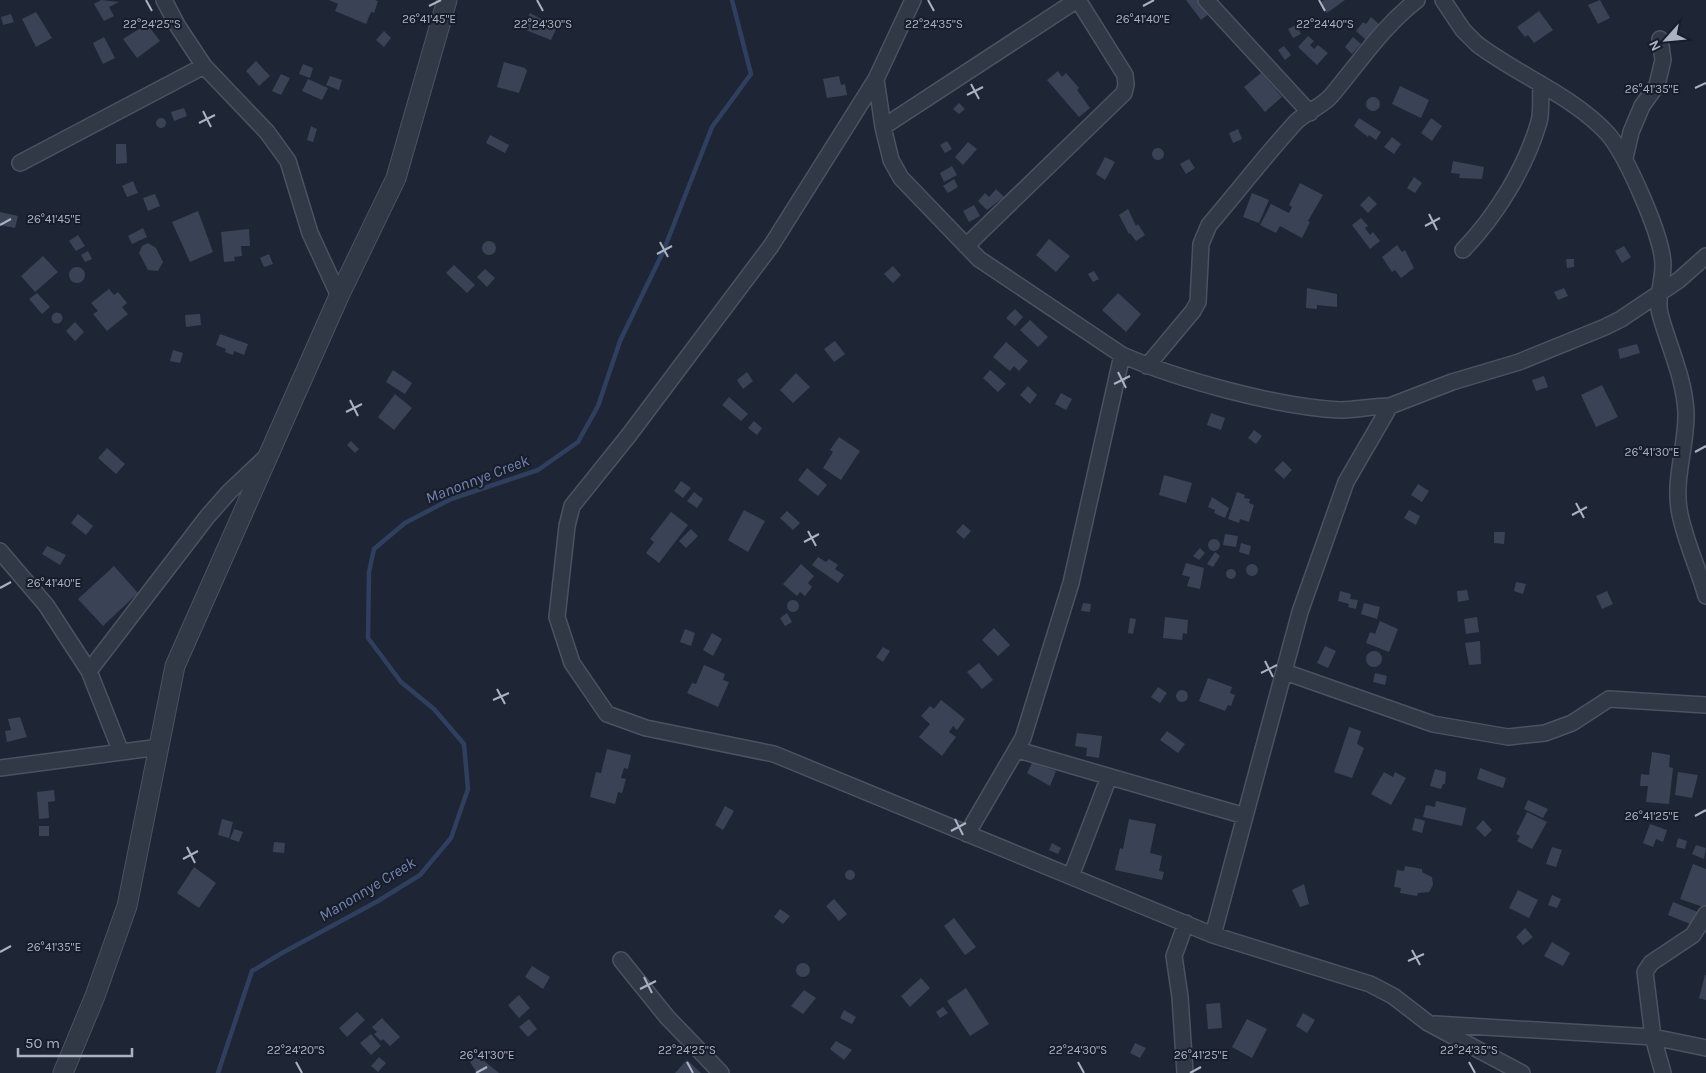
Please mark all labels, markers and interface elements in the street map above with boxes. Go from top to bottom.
text: 26°41'45"E [402,12,456,26]
text: 26°41'40"E [1116,12,1170,26]
north arrow [1641,15,1691,65]
text: 22°24'25"S [123,17,181,31]
text: 22°24'30"S [514,17,572,31]
text: 22°24'35"S [905,17,963,31]
text: 22°24'40"S [1296,17,1354,31]
text: N [1645,37,1665,54]
text: 26°41'35"E [1625,82,1679,96]
text: 26°41'45"E [27,212,81,226]
text: 26°41'30"E [1625,445,1679,459]
water label: Manonnye Creek [423,450,532,507]
text: 26°41'40"E [27,576,81,590]
text: 26°41'25"E [1625,809,1679,823]
water label: Manonnye Creek [315,852,419,925]
text: 26°41'35"E [27,940,81,954]
scale bar [18,1026,131,1058]
text: 50 m [25,1034,60,1052]
text: 22°24'20"S [267,1043,325,1057]
text: 22°24'25"S [658,1043,716,1057]
text: 22°24'30"S [1049,1043,1107,1057]
text: 22°24'35"S [1440,1043,1498,1057]
text: 26°41'30"E [460,1048,514,1062]
text: 26°41'25"E [1174,1048,1228,1062]

